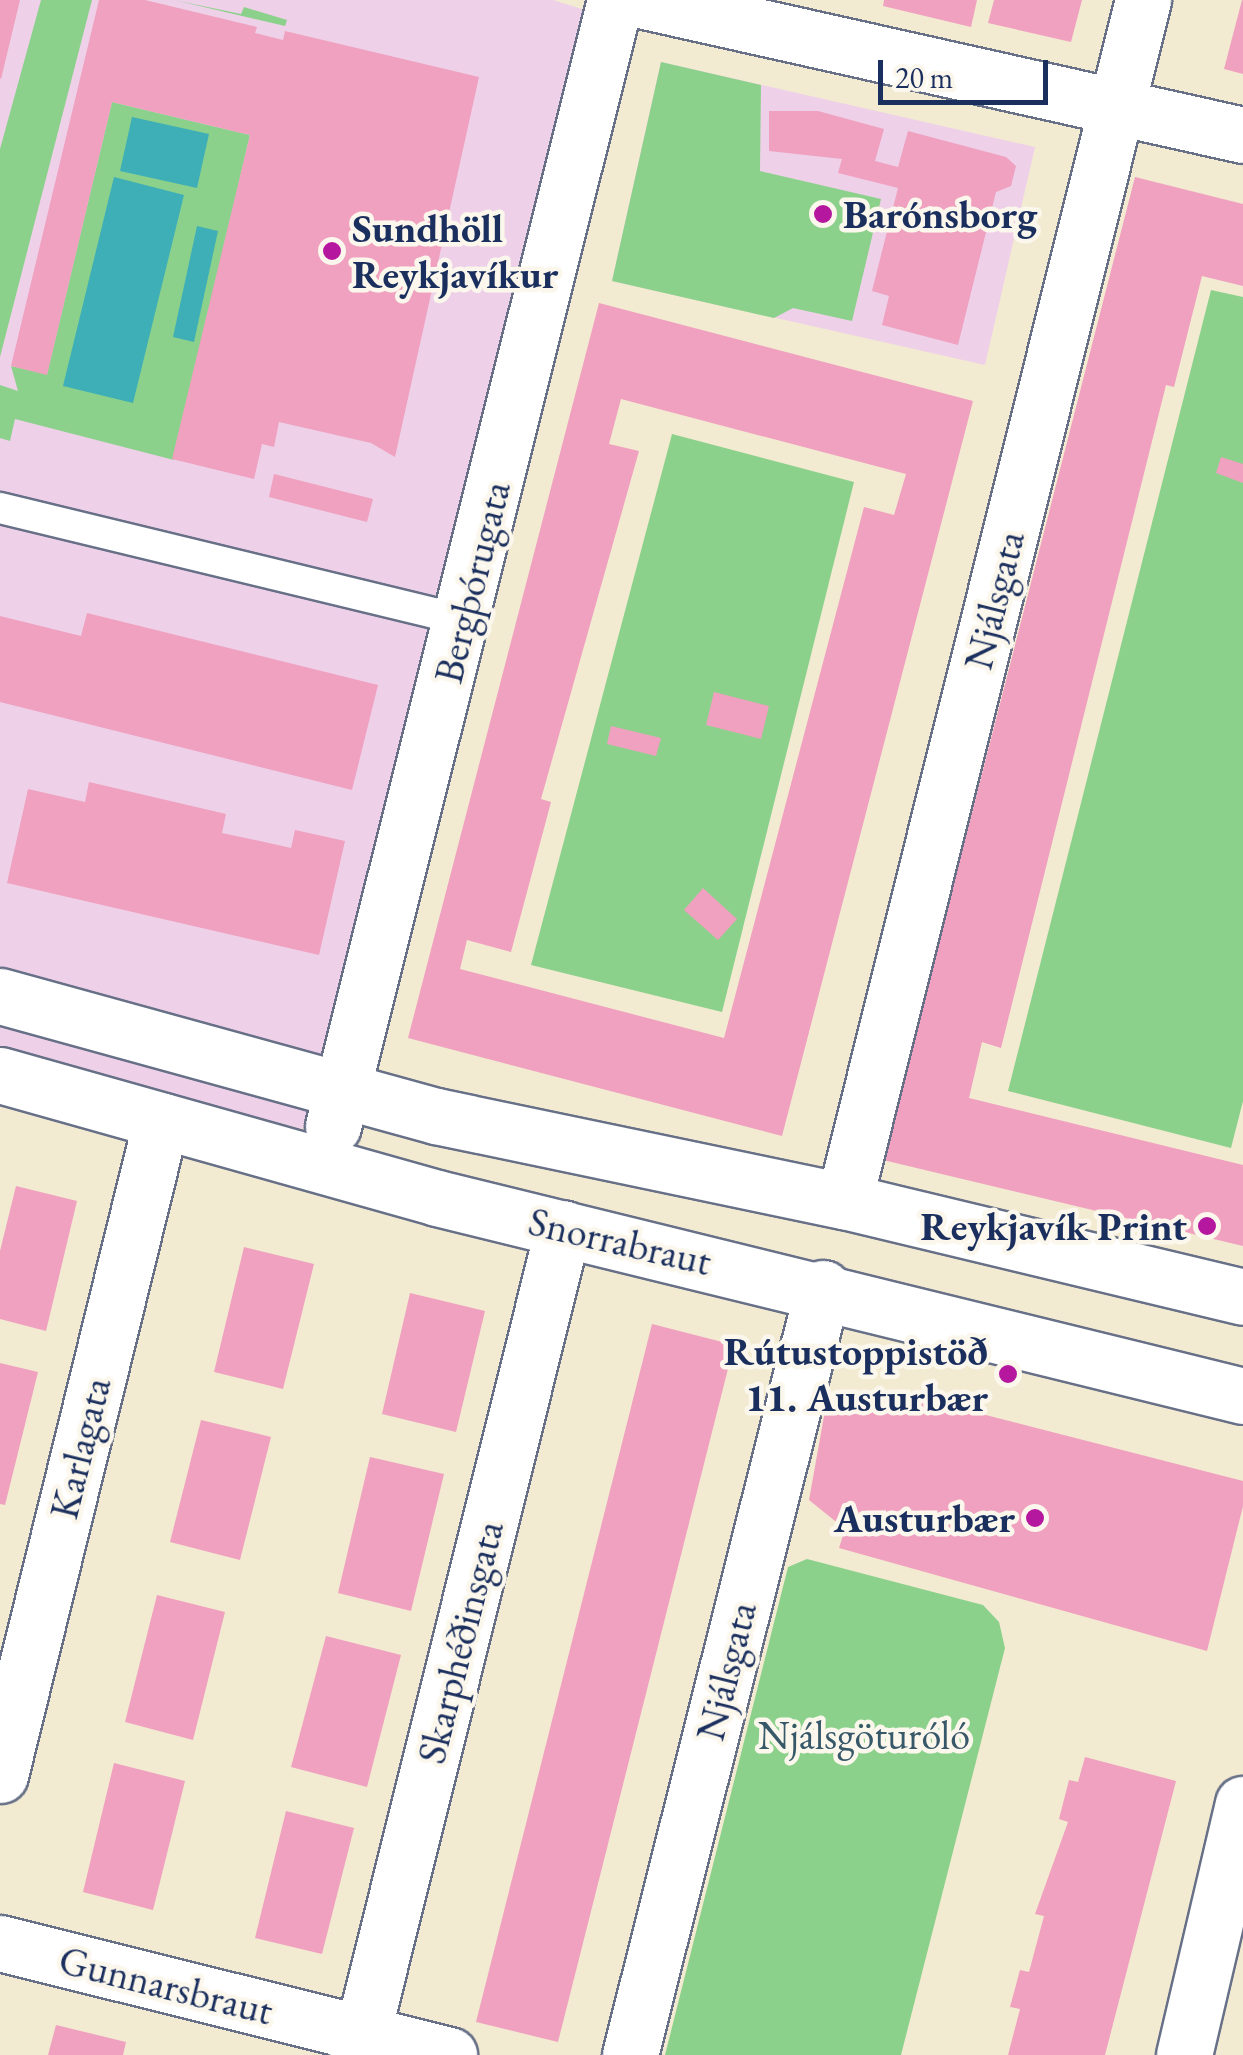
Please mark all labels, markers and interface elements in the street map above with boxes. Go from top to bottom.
scale bar [883,40,1053,102]
text: 20 m [895,58,953,97]
place label: Barónsborg [843,190,1037,238]
marker: Barónsborg [812,203,834,225]
place label: Sundhöll Reykjavíkur [352,204,558,298]
marker: Sundhöll Reykjavíkur [321,240,343,262]
street label: Bergþórugata [424,476,520,688]
street label: Njálsgata [954,526,1034,674]
street label: Snorrabraut [524,1197,716,1285]
place label: Reykjavík Print [920,1202,1187,1250]
marker: Reykjavík Print [1196,1215,1218,1237]
place label: Rútustoppistöð 11. Austurbær [724,1327,988,1421]
marker: Rútustoppistöð 11. Austurbær [997,1363,1019,1385]
street label: Karlagata [39,1372,121,1524]
place label: Austurbær [834,1494,1015,1542]
marker: Austurbær [1024,1507,1046,1529]
street label: Skarphéðinsgata [407,1516,513,1768]
street label: Njálsgata [686,1597,766,1745]
park label: Njálsgöturóló [758,1711,970,1759]
street label: Gunnarsbraut [54,1935,278,2035]

